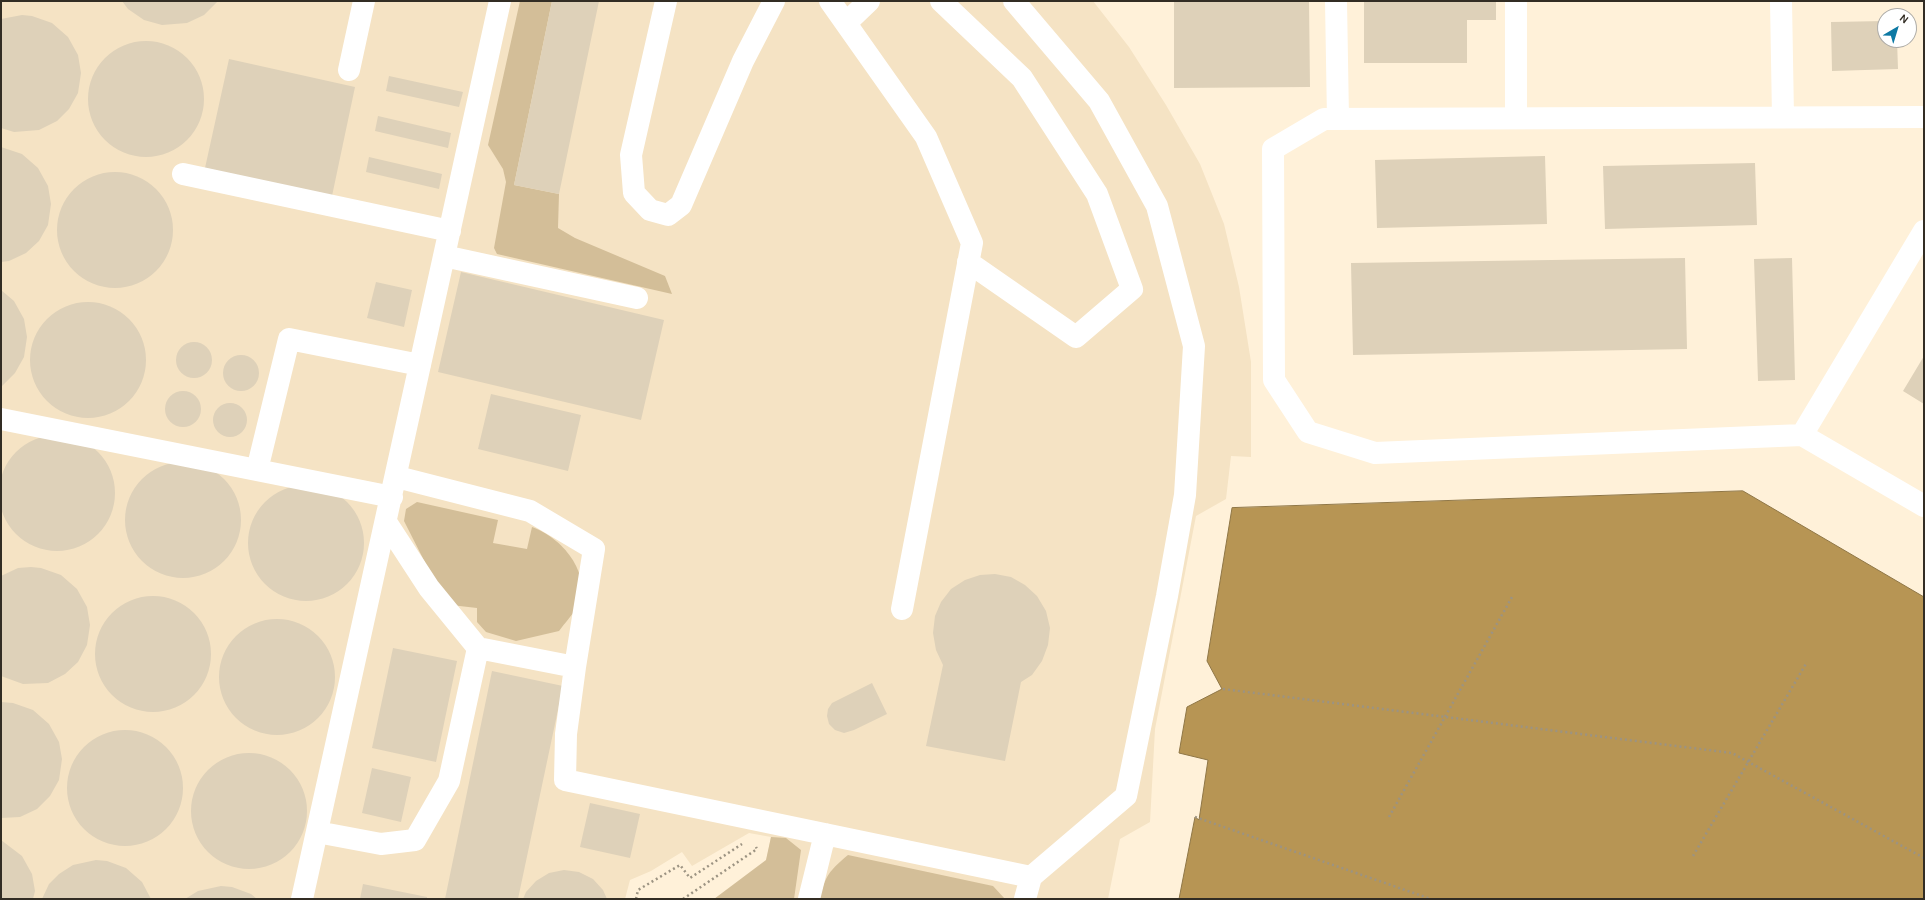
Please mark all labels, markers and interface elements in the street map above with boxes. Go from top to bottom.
north arrow [1877,8,1917,48]
text: N [1897,11,1911,26]

